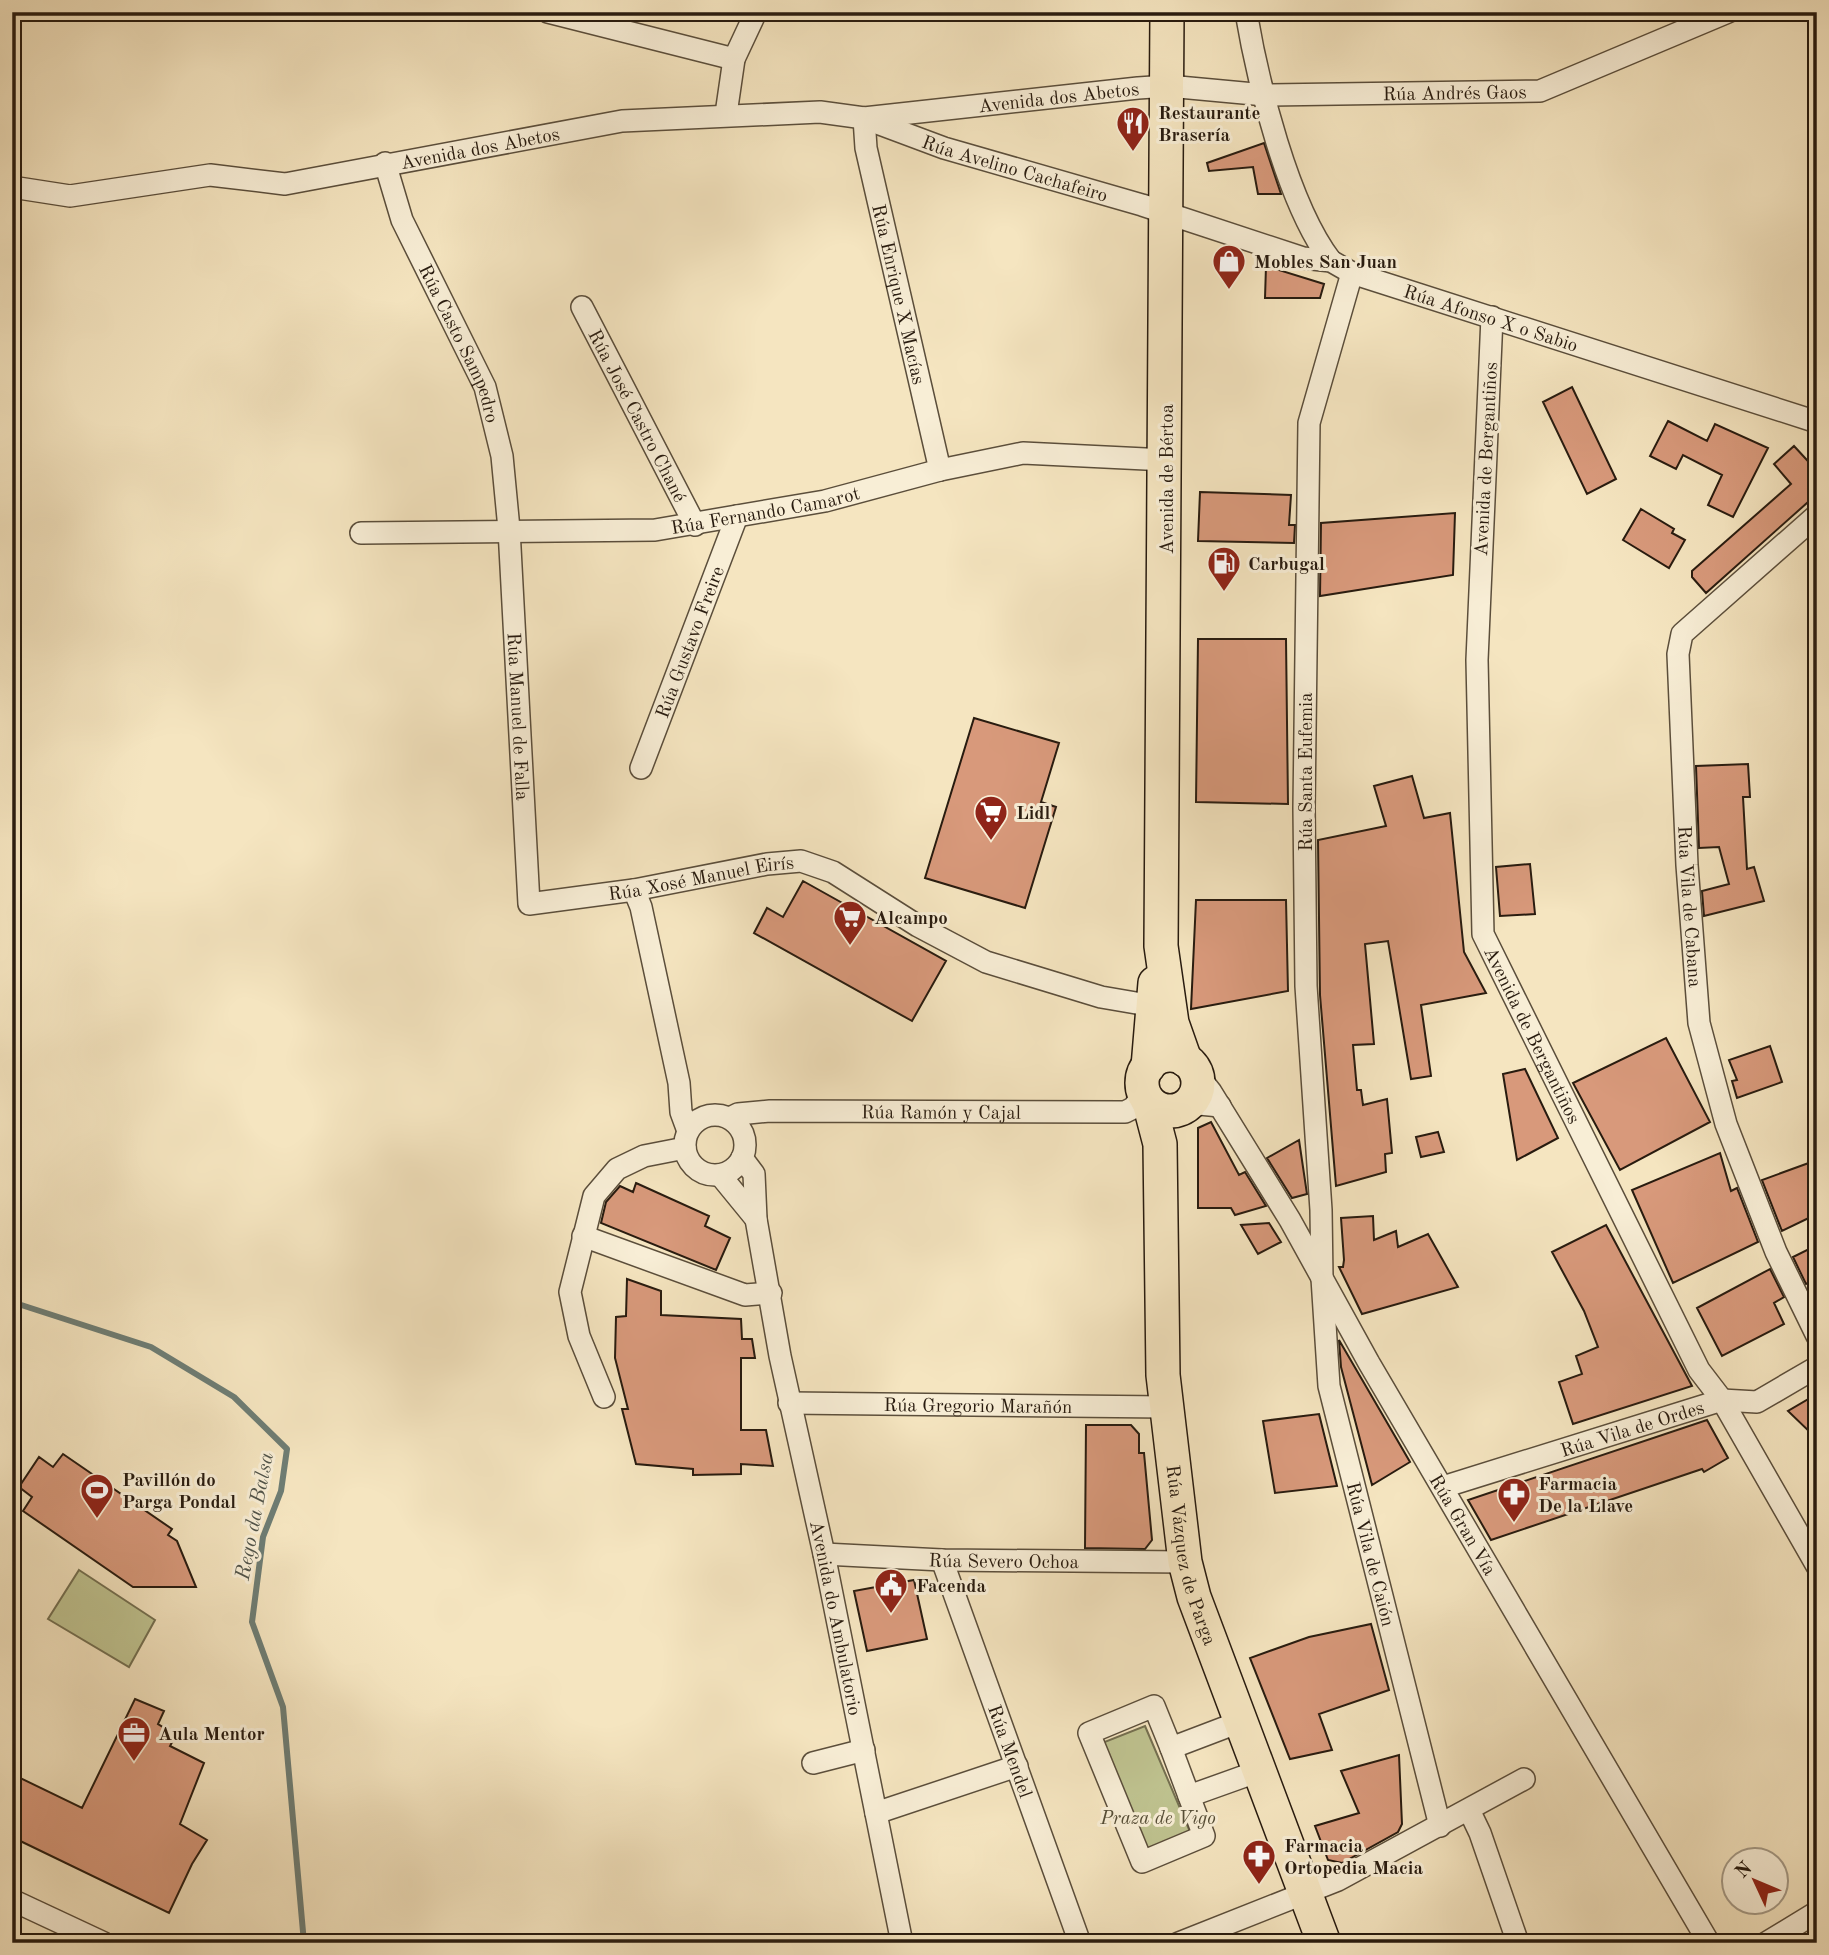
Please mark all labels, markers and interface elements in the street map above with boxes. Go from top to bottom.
street label: Avenida dos Abetos [978,81,1140,117]
street label: Rúa Andrés Gaos [1382,84,1527,105]
restaurant icon: Restaurante Brasería [1114,104,1152,153]
place label: Restaurante Brasería [1158,105,1260,146]
street label: Avenida dos Abetos [399,126,561,174]
street label: Rúa Avelino Cachafeiro [919,134,1110,207]
street label: Rúa Enrique X Macías [867,203,927,387]
shop icon: Mobles San Juan [1210,242,1248,291]
place label: Mobles San Juan [1254,254,1397,273]
street label: Rúa Casto Sampedro [414,262,500,425]
street label: Rúa Afonso X o Sabio [1401,283,1580,357]
street label: Rúa José Castro Chané [583,327,688,506]
street label: Avenida de Bergantiños [1473,362,1502,557]
street label: Avenida de Bértoa [1159,403,1178,554]
street label: Rúa Fernando Camarot [670,485,862,539]
fuel station icon: Carbugal [1205,544,1243,593]
place label: Carbugal [1248,556,1325,575]
street label: Rúa Gustavo Freire [654,564,729,721]
street label: Rúa Manuel de Falla [503,632,530,802]
street label: Rúa Santa Eufemia [1298,692,1317,852]
supermarket icon: Lidl [972,793,1010,842]
place label: Lidl [1016,805,1051,824]
street label: Rúa Vila de Cabana [1673,825,1703,989]
street label: Rúa Xosé Manuel Eirís [607,855,795,905]
supermarket icon: Alcampo [831,898,869,947]
place label: Alcampo [874,910,948,929]
street label: Avenida de Bergantiños [1479,945,1582,1127]
street label: Rúa Ramón y Cajal [861,1104,1021,1124]
street label: Rúa Gregorio Marañón [884,1397,1072,1418]
street label: Rúa Vila de Ordes [1559,1399,1707,1462]
water label: Rego da Balsa [233,1451,278,1583]
street label: Rúa Vázquez de Parga [1162,1464,1218,1649]
sports icon: Pavillón do Parga Pondal [78,1471,116,1520]
place label: Pavillón do Parga Pondal [122,1472,236,1513]
street label: Rúa Gran Vía [1425,1472,1499,1580]
pharmacy icon: Farmacia De la Llave [1495,1475,1533,1524]
place label: Farmacia De la Llave [1538,1476,1633,1517]
street label: Rúa Vila de Caión [1342,1480,1396,1629]
street label: Avenida do Ambulatorio [805,1519,863,1717]
street label: Rúa Severo Ochoa [928,1552,1080,1573]
public building icon: Facenda [872,1566,910,1615]
place label: Facenda [916,1578,986,1597]
street label: Rúa Mendel [983,1703,1034,1801]
office icon: Aula Mentor [115,1714,153,1763]
place label: Aula Mentor [158,1726,265,1745]
park label: Praza de Vigo [1099,1810,1216,1829]
pharmacy icon: Farmacia Ortopedia Macia [1240,1837,1278,1886]
place label: Farmacia Ortopedia Macia [1284,1838,1423,1879]
north arrow [1720,1846,1790,1916]
text: N [1733,1859,1757,1883]

